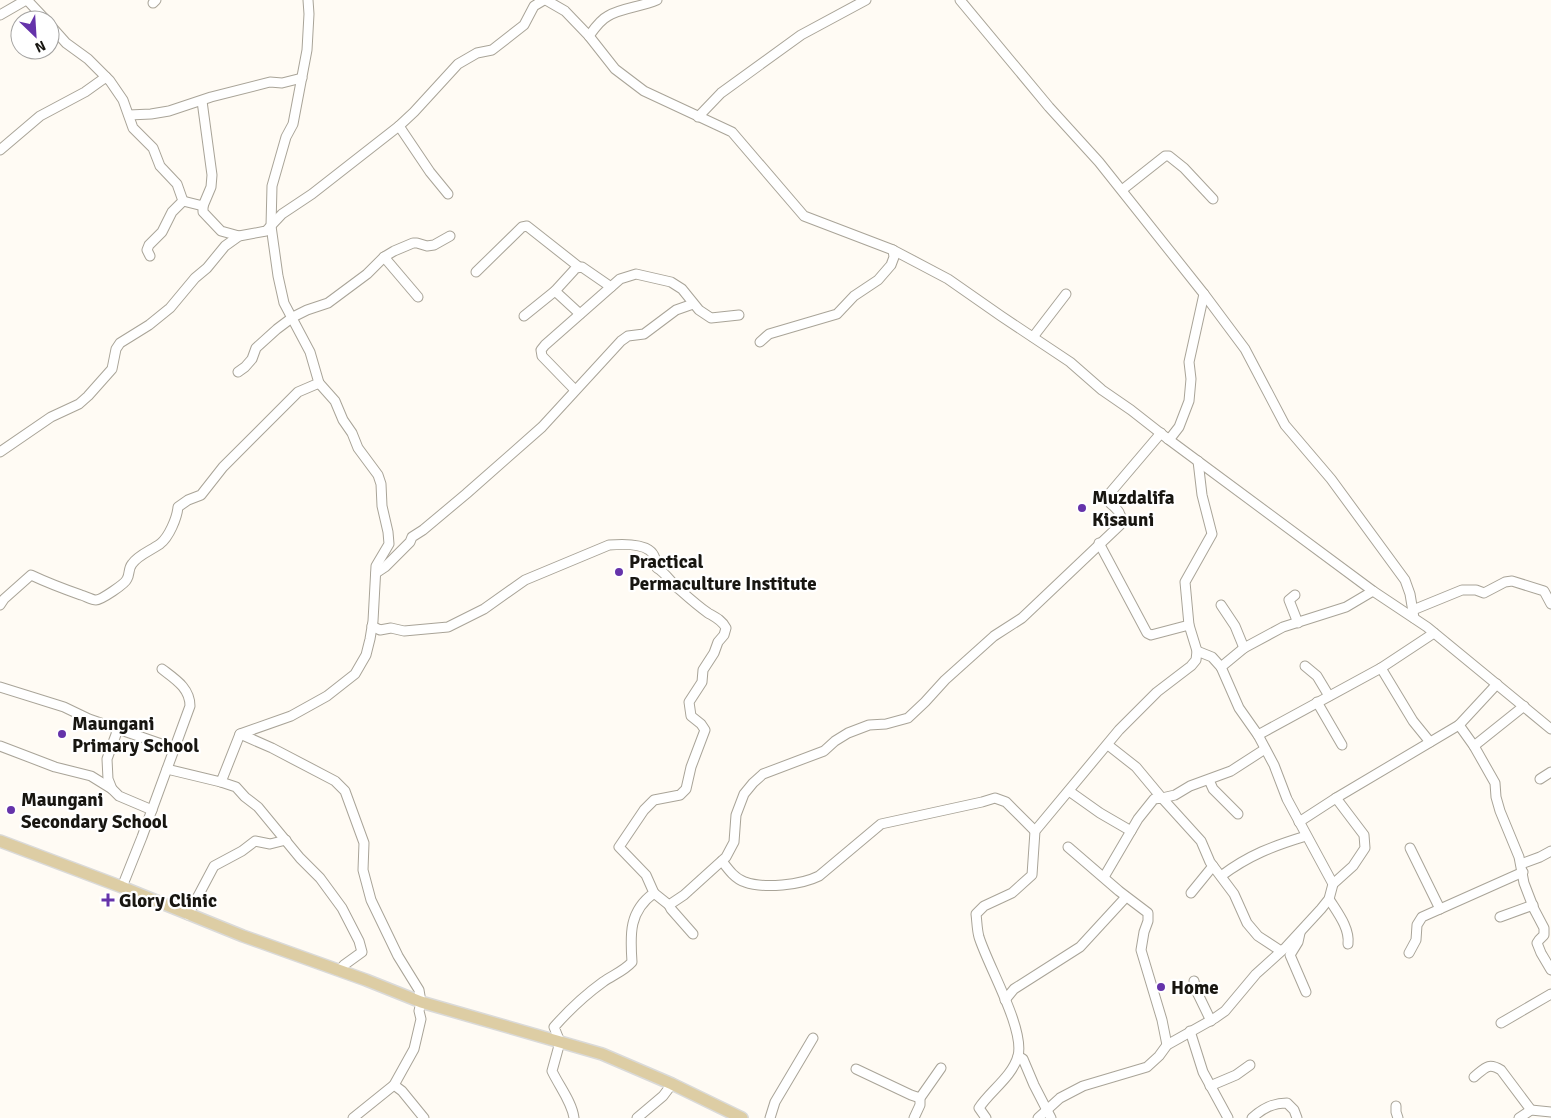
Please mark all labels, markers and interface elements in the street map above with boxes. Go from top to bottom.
north arrow [10,10,60,60]
text: N [32,37,48,56]
place label: Muzdalifa Kisauni [1092,486,1175,532]
marker: Muzdalifa Kisauni [1076,502,1088,514]
place label: Practical Permaculture Institute [629,550,817,596]
marker: Practical Permaculture Institute [613,566,625,578]
place label: Maungani Primary School [72,712,199,758]
marker: Maungani Primary School [56,728,68,740]
place label: Maungani Secondary School [21,788,168,834]
marker: Maungani Secondary School [5,804,17,816]
place label: Glory Clinic [119,889,217,913]
marker: Glory Clinic [101,893,115,907]
place label: Home [1171,976,1219,1000]
marker: Home [1155,981,1167,993]

